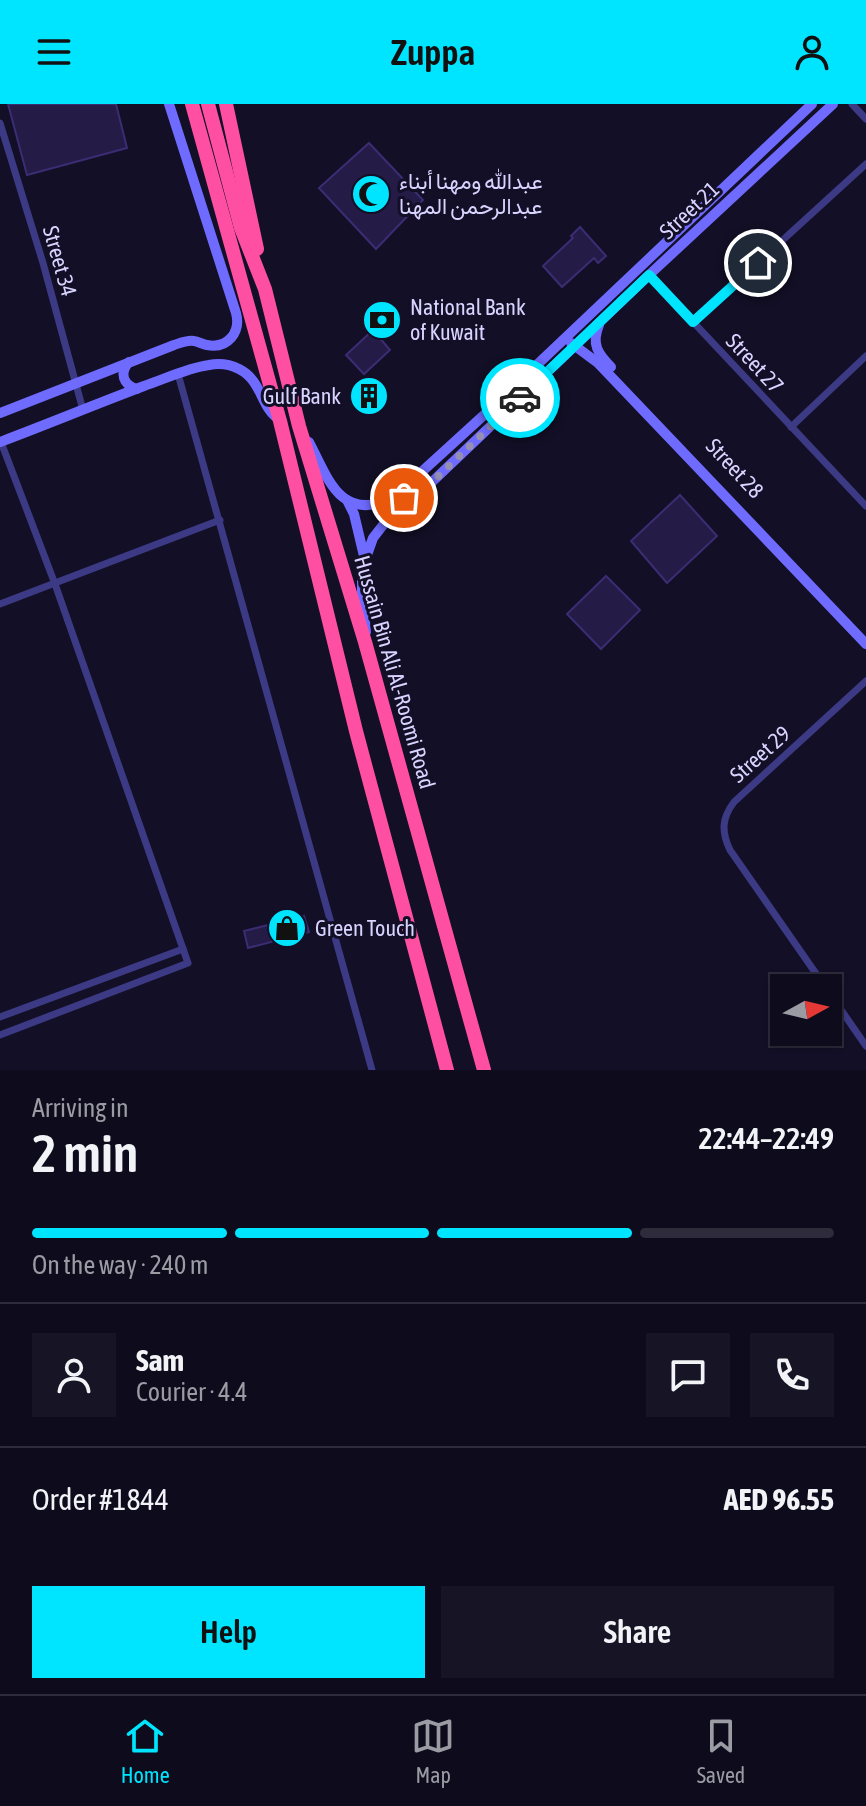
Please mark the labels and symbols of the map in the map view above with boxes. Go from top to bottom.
place label: عبدالله ومهنا أبناء عبدالرحمن المهنا [399,168,543,220]
mosque icon: عبدالله ومهنا أبناء عبدالرحمن المهنا [350,173,392,215]
street label: Street 21 [654,176,724,244]
street label: Street 34 [38,223,82,299]
pin [724,229,792,297]
place label: National Bank of Kuwait [410,294,526,345]
bank icon: National Bank of Kuwait [361,299,403,341]
street label: Street 27 [721,328,789,398]
courier [480,358,560,438]
building icon: Gulf Bank [348,375,390,417]
place label: Gulf Bank [263,383,341,409]
street label: Street 28 [701,433,769,503]
pin [370,464,438,532]
street label: Hussain Bin Ali Al-Roomi Road [349,552,441,792]
street label: Street 29 [725,720,795,788]
shop icon: Green Touch [266,907,308,949]
place label: Green Touch [315,915,415,941]
north arrow [770,974,842,1046]

